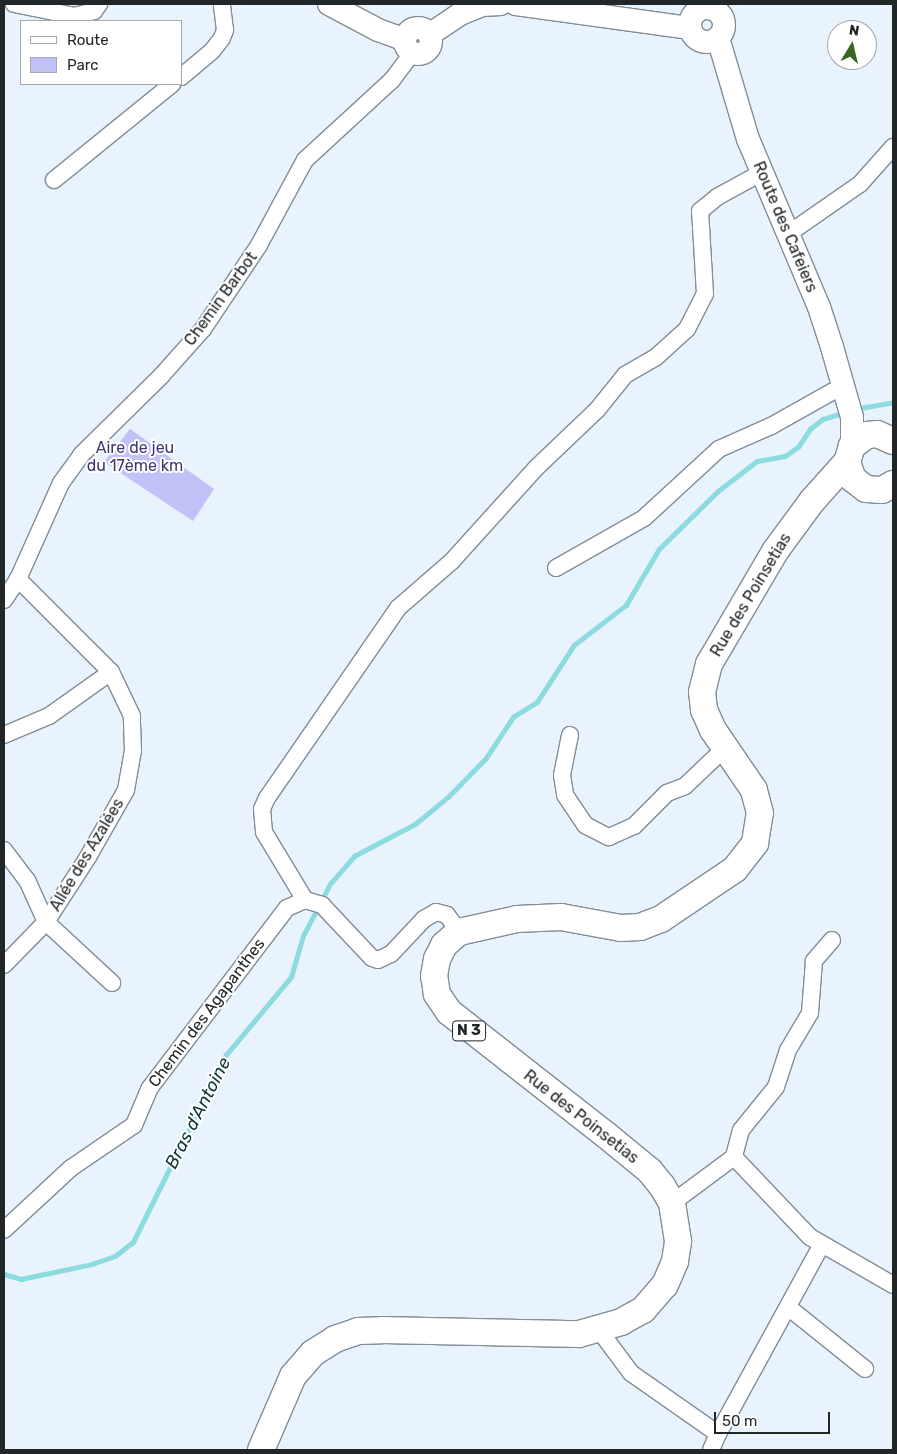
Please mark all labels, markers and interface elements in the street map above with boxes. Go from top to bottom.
legend [20,20,182,85]
north arrow [827,20,877,70]
text: N [848,21,861,40]
text: Route [67,31,109,49]
text: Parc [67,56,99,74]
street label: Route des Cafeiers [749,159,821,295]
street label: Chemin Barbot [180,248,262,350]
park label: Aire de jeu du 17ème km [87,438,183,476]
street label: Rue des Poinsetias [707,530,795,660]
street label: Allée des Azalées [46,795,128,915]
street label: Chemin des Agapanthes [145,935,269,1091]
road number: N 3 [452,1018,486,1044]
water label: Bras d'Antoine [161,1054,235,1172]
street label: Rue des Poinsetias [520,1066,642,1168]
scale bar [717,1402,833,1434]
text: 50 m [722,1412,757,1430]

